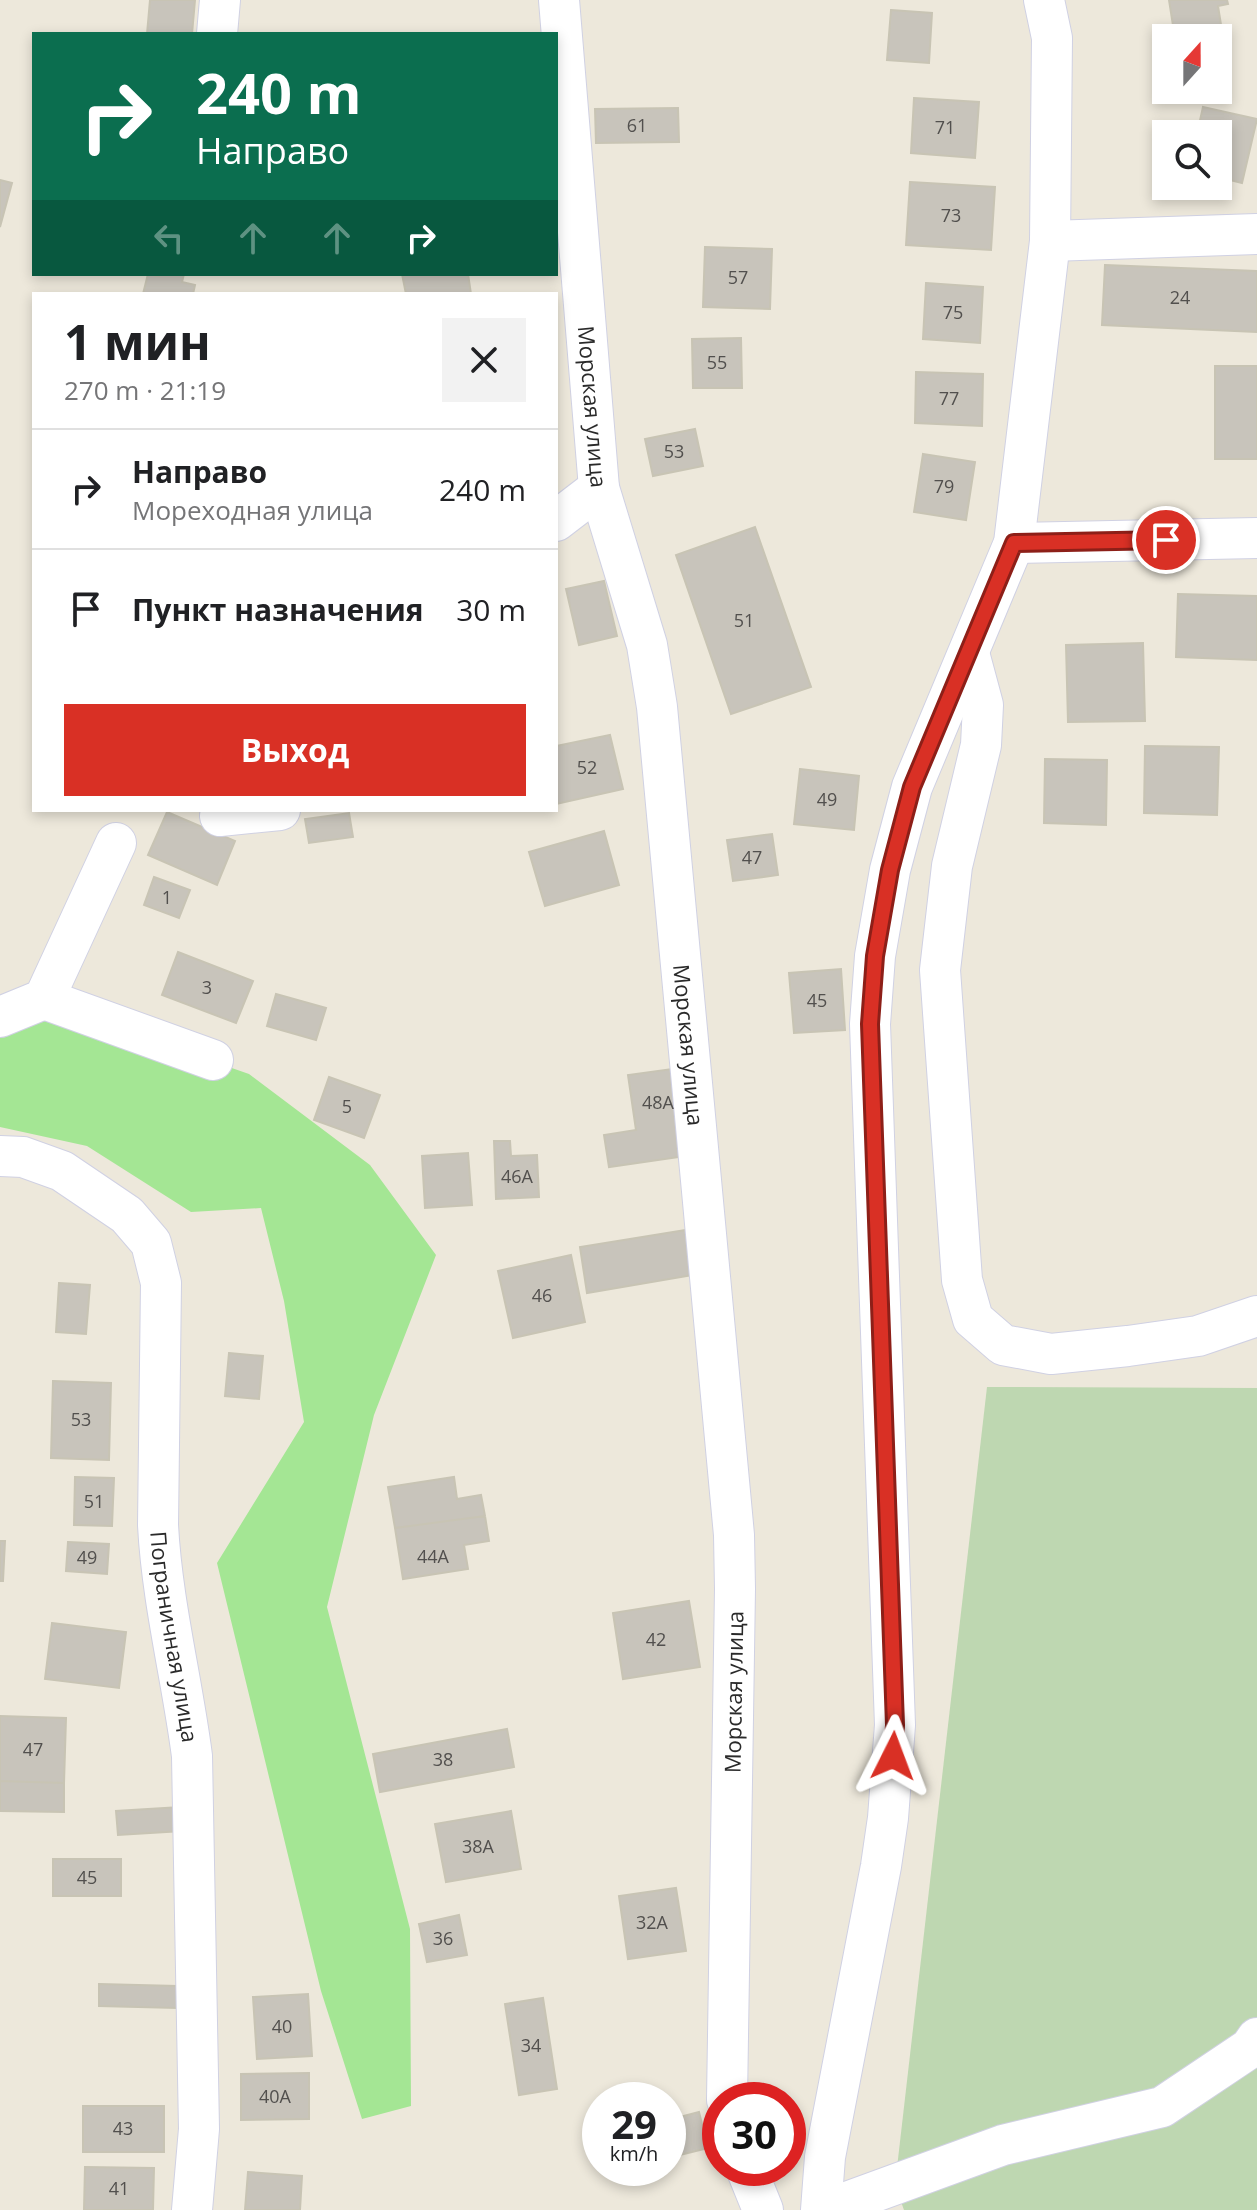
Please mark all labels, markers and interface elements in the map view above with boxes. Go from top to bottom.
north arrow [1152,24,1232,104]
map controls [1152,24,1232,200]
text: 240 m [196,54,362,130]
icon: right [64,64,168,168]
house number: 61 [627,113,647,137]
house number: 71 [935,115,955,139]
button: search [1152,120,1232,200]
text: Направо [196,126,349,175]
house number: 73 [941,203,961,227]
icon: left [147,216,191,260]
icon: ahead [231,216,275,260]
icon: ahead [315,216,359,260]
icon: right [399,216,443,260]
house number: 57 [728,265,748,289]
house number: 24 [1170,285,1190,309]
house number: 75 [943,300,963,324]
text: 1 мин [64,309,211,374]
button: close [442,318,526,402]
street label: Морская улица [572,324,615,489]
house number: 55 [707,350,727,374]
text: 270 m · 21:19 [64,372,226,408]
house number: 77 [939,386,959,410]
house number: 53 [664,439,684,463]
text: Направо [132,451,267,492]
icon: right [64,467,108,511]
text: 240 m [439,469,526,510]
house number: 79 [934,474,954,498]
text: Мореходная улица [132,492,373,528]
pin [1132,506,1200,574]
icon: arrive [1144,518,1188,562]
icon: arrive [64,587,108,631]
text: Пункт назначения [132,589,424,630]
text: 30 m [456,589,526,630]
house number: 51 [734,608,754,632]
button: Выход [64,704,526,796]
house number: 52 [577,755,597,779]
house number: 49 [817,787,837,811]
house number: 47 [742,845,762,869]
house number: 1 [162,885,172,909]
street label: Морская улица [667,963,712,1127]
house number: 3 [202,975,212,999]
house number: 45 [807,988,827,1012]
house number: 48А [642,1090,675,1114]
house number: 5 [342,1094,352,1118]
house number: 46А [501,1164,534,1188]
house number: 46 [532,1283,552,1307]
house number: 53 [71,1407,91,1431]
house number: 51 [84,1489,104,1513]
street label: Пограничная улица [144,1530,206,1744]
house number: 44А [417,1544,450,1568]
house number: 49 [77,1545,97,1569]
street label: Морская улица [717,1611,749,1773]
house number: 42 [646,1627,666,1651]
position arrow [851,1714,935,1798]
house number: 47 [23,1737,43,1761]
house number: 38 [433,1747,453,1771]
house number: 38А [462,1834,495,1858]
house number: 45 [77,1865,97,1889]
house number: 32А [636,1910,669,1934]
house number: 36 [433,1926,453,1950]
house number: 40 [272,2014,292,2038]
house number: 34 [521,2033,541,2057]
speed limit sign: 30 [702,2082,806,2186]
house number: 40А [259,2084,292,2108]
text: 29 [611,2096,657,2151]
house number: 43 [113,2116,133,2140]
text: km/h [610,2140,658,2167]
house number: 41 [109,2176,129,2200]

